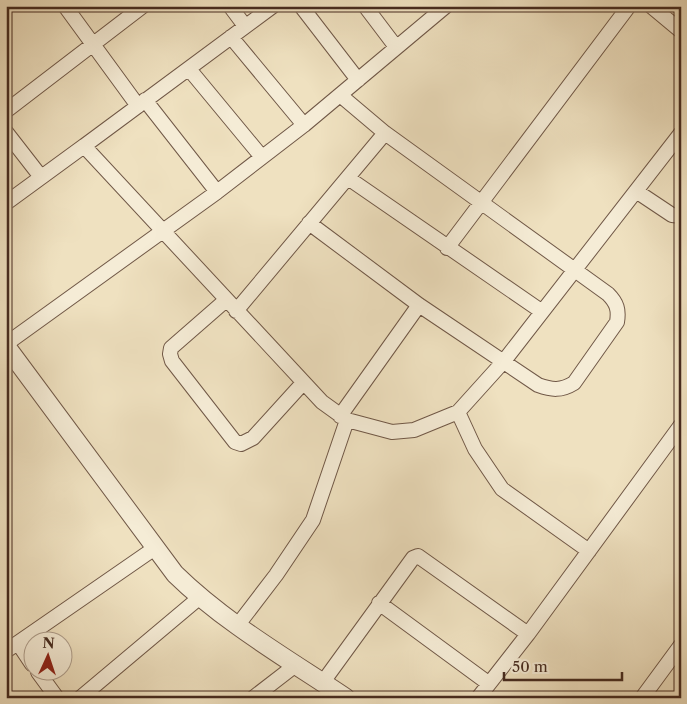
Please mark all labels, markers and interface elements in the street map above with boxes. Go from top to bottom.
north arrow [22,632,72,682]
text: N [42,634,55,652]
scale bar [504,649,622,681]
text: 50 m [512,657,548,676]

